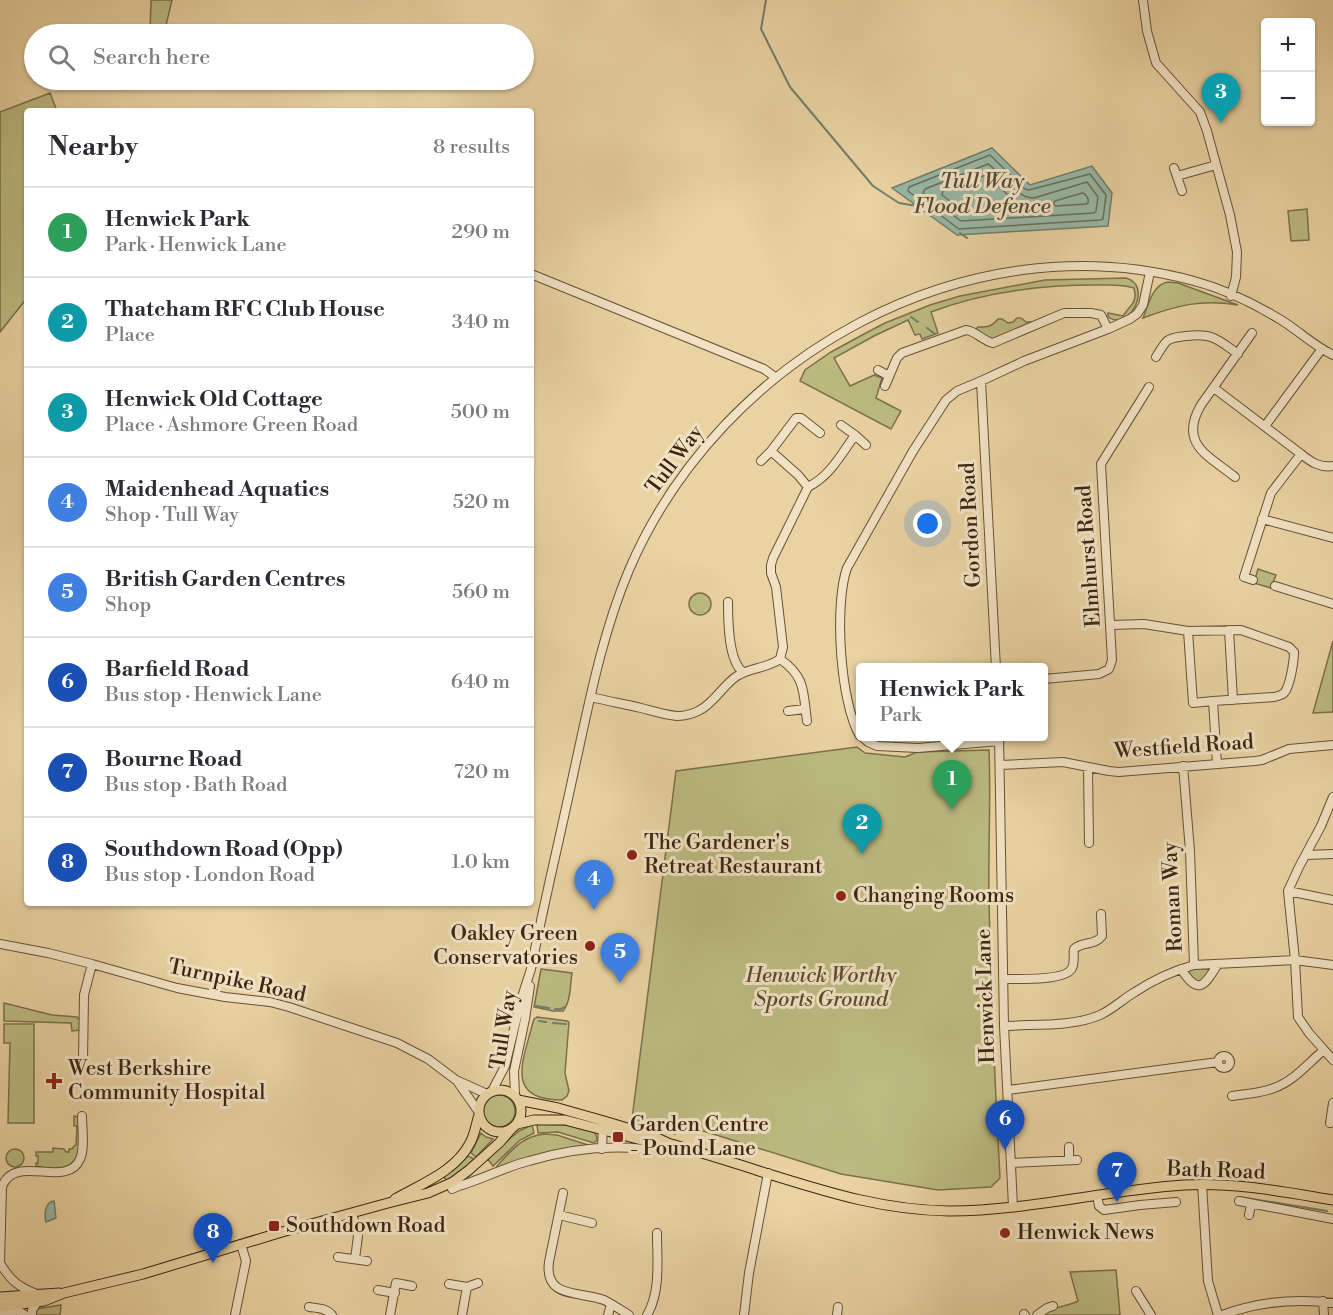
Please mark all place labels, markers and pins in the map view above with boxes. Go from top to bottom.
pin: 3 [1202,74,1240,123]
pin: 1 [932,760,972,810]
pin: 2 [842,804,882,854]
place label: The Gardener's Retreat Restaurant [644,830,823,880]
marker: The Gardener's Retreat Restaurant [625,848,639,862]
pin: 4 [574,860,614,910]
place label: Changing Rooms [853,883,1014,909]
marker: Changing Rooms [834,889,848,903]
place label: Oakley Green Conservatories [433,921,578,971]
pin: 5 [600,934,640,983]
marker: Oakley Green Conservatories [583,939,597,953]
place label: West Berkshire Community Hospital [67,1056,265,1106]
marker: West Berkshire Community Hospital [45,1072,63,1090]
pin: 6 [986,1100,1024,1150]
place label: Garden Centre - Pound Lane [630,1112,769,1162]
marker: Garden Centre - Pound Lane [611,1130,625,1144]
pin: 7 [1098,1152,1136,1202]
place label: Southdown Road [286,1213,445,1239]
pin: 8 [194,1214,232,1263]
marker: Southdown Road [267,1219,281,1233]
place label: Henwick News [1017,1220,1154,1246]
marker: Henwick News [998,1226,1012,1240]

